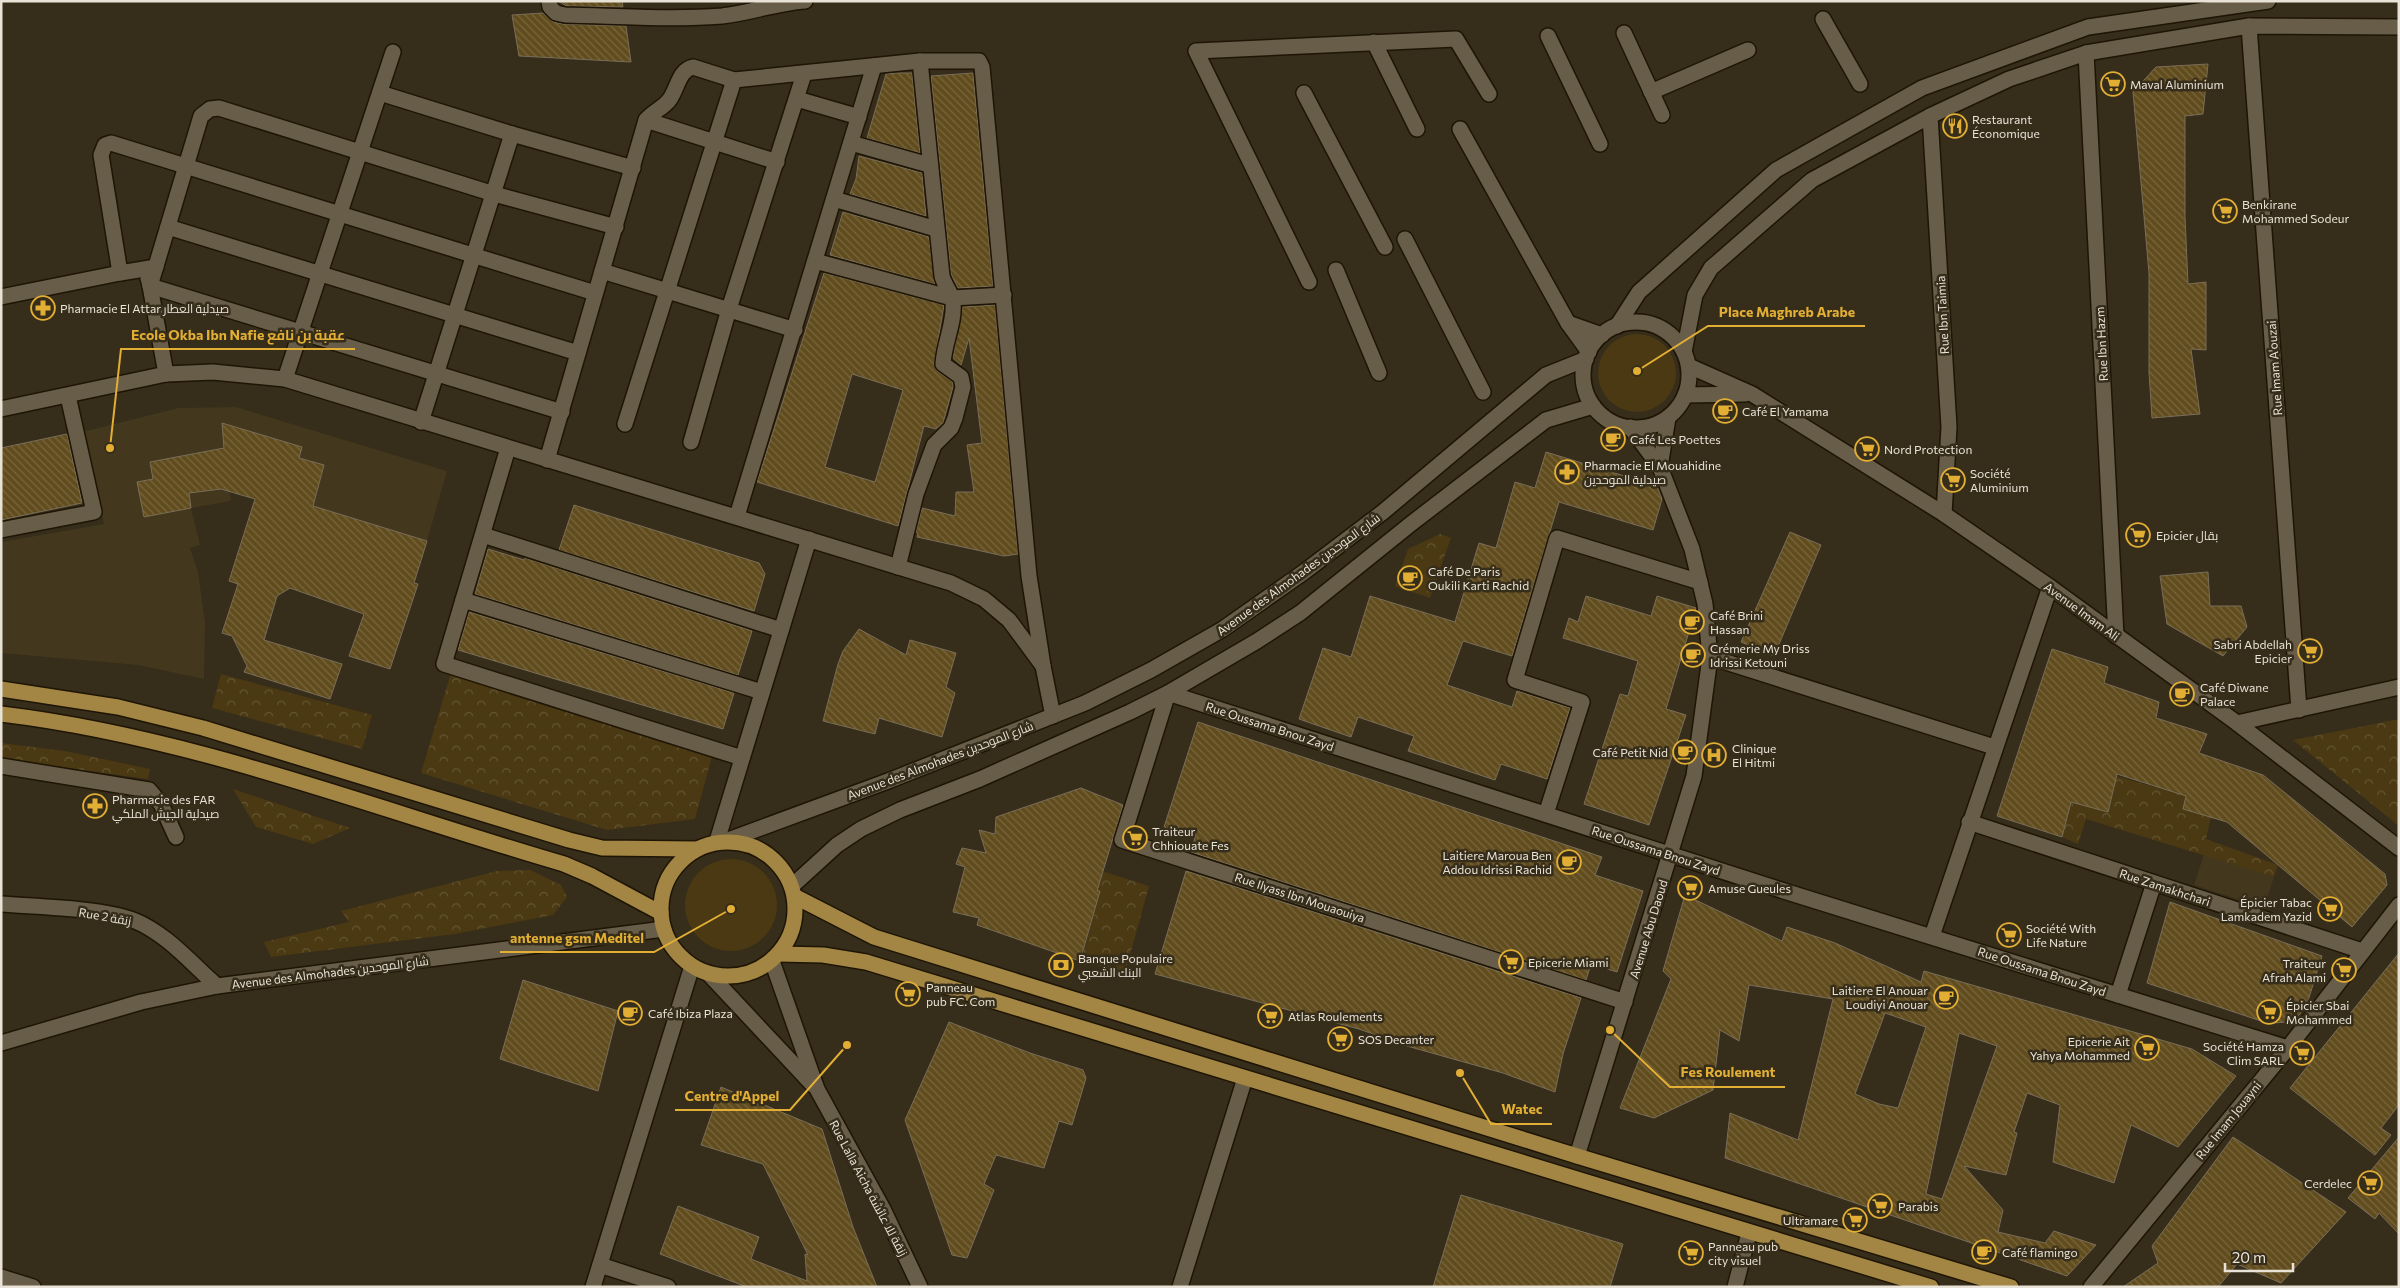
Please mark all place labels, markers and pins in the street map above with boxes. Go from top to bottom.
supermarket icon: Maval Aluminium [2100,71,2126,97]
place label: Maval Aluminium [2130,77,2224,91]
place label: Restaurant Économique [1972,112,2040,140]
restaurant icon: Restaurant Économique [1942,113,1968,139]
place label: Benkirane Mohammed Sodeur [2242,197,2349,225]
supermarket icon: Benkirane Mohammed Sodeur [2212,198,2238,224]
pharmacy icon: Pharmacie El Attar صيدلية العطار [30,295,56,321]
callout: Place Maghreb Arabe [1708,297,1865,326]
place label: Pharmacie El Attar صيدلية العطار [60,301,229,316]
callout: Ecole Okba Ibn Nafie عقبة بن نافع [121,320,355,349]
cafe icon: Café El Yamama [1712,398,1738,424]
place label: Café El Yamama [1742,404,1828,418]
cafe icon: Café Les Poettes [1600,426,1626,452]
place label: Café Les Poettes [1630,432,1721,446]
supermarket icon: Nord Protection [1854,436,1880,462]
place label: Nord Protection [1884,442,1972,456]
place label: Pharmacie El Mouahidine صيدلية الموحدين [1584,458,1721,487]
pharmacy icon: Pharmacie El Mouahidine صيدلية الموحدين [1554,459,1580,485]
place label: Société Aluminium [1970,466,2029,494]
supermarket icon: Société Aluminium [1940,467,1966,493]
supermarket icon: Epicier بقال [2125,522,2151,548]
place label: Epicier بقال [2156,528,2218,543]
place label: Café De Paris Oukili Karti Rachid [1428,564,1529,592]
cafe icon: Café De Paris Oukili Karti Rachid [1397,565,1423,591]
place label: Café Brini Hassan [1710,608,1763,636]
cafe icon: Café Brini Hassan [1679,609,1705,635]
place label: Sabri Abdellah Epicier [2214,637,2292,665]
supermarket icon: Sabri Abdellah Epicier [2297,638,2323,664]
place label: Crémerie My Driss Idrissi Ketouni [1710,641,1810,669]
cafe icon: Crémerie My Driss Idrissi Ketouni [1680,642,1706,668]
place label: Café Diwane Palace [2200,680,2268,708]
cafe icon: Café Diwane Palace [2169,681,2195,707]
cafe icon: Café Petit Nid [1672,739,1698,765]
place label: Clinique El Hitmi [1732,741,1776,769]
hospital icon: Clinique El Hitmi [1701,742,1727,768]
place label: Café Petit Nid [1593,745,1668,759]
place label: Pharmacie des FAR صيدلية الجيش الملكي [112,792,219,824]
pharmacy icon: Pharmacie des FAR صيدلية الجيش الملكي [82,793,108,819]
place label: Traiteur Chhiouate Fes [1152,824,1229,852]
supermarket icon: Traiteur Chhiouate Fes [1122,825,1148,851]
place label: Laitiere Maroua Ben Addou Idrissi Rachid [1442,848,1552,876]
cafe icon: Laitiere Maroua Ben Addou Idrissi Rachid [1556,849,1582,875]
supermarket icon: Amuse Gueules [1677,875,1703,901]
place label: Amuse Gueules [1708,881,1791,895]
place label: Épicier Tabac Lamkadem Yazid [2221,895,2312,923]
supermarket icon: Épicier Tabac Lamkadem Yazid [2317,896,2343,922]
place label: Société With Life Nature [2026,921,2096,949]
supermarket icon: Société With Life Nature [1996,922,2022,948]
callout: antenne gsm Meditel [500,923,654,952]
supermarket icon: Epicerie Miami [1498,949,1524,975]
place label: Banque Populaire البنك الشعبي [1078,951,1173,983]
bank icon: Banque Populaire البنك الشعبي [1048,952,1074,978]
place label: Epicerie Miami [1528,955,1608,969]
place label: Traiteur Afrah Alami [2262,956,2326,984]
supermarket icon: Traiteur Afrah Alami [2331,957,2357,983]
place label: Panneau pub FC. Com [926,980,995,1008]
supermarket icon: Panneau pub FC. Com [895,981,921,1007]
place label: Laitiere El Anouar Loudiyi Anouar [1832,983,1928,1011]
cafe icon: Laitiere El Anouar Loudiyi Anouar [1933,984,1959,1010]
place label: Épicier Sbai Mohammed [2286,998,2352,1026]
supermarket icon: Épicier Sbai Mohammed [2256,999,2282,1025]
cafe icon: Café Ibiza Plaza [617,1000,643,1026]
supermarket icon: Atlas Roulements [1257,1003,1283,1029]
place label: Café Ibiza Plaza [648,1006,733,1020]
place label: Atlas Roulements [1288,1009,1383,1023]
supermarket icon: SOS Decanter [1327,1026,1353,1052]
place label: SOS Decanter [1358,1032,1435,1046]
place label: Epicerie Ait Yahya Mohammed [2030,1034,2130,1062]
supermarket icon: Epicerie Ait Yahya Mohammed [2134,1035,2160,1061]
place label: Société Hamza Clim SARL [2203,1039,2284,1067]
supermarket icon: Société Hamza Clim SARL [2289,1040,2315,1066]
callout: Fes Roulement [1670,1058,1785,1087]
callout: Centre d'Appel [675,1081,790,1110]
callout: Watec [1491,1095,1552,1124]
supermarket icon: Cerdelec [2357,1170,2383,1196]
place label: Cerdelec [2304,1176,2352,1190]
supermarket icon: Parabis [1867,1193,1893,1219]
place label: Parabis [1898,1199,1938,1213]
supermarket icon: Ultramare [1842,1207,1868,1233]
place label: Ultramare [1783,1213,1838,1227]
place label: Panneau pub city visuel [1708,1239,1778,1267]
cafe icon: Café flamingo [1971,1239,1997,1265]
supermarket icon: Panneau pub city visuel [1678,1240,1704,1266]
place label: Café flamingo [2002,1245,2078,1259]

